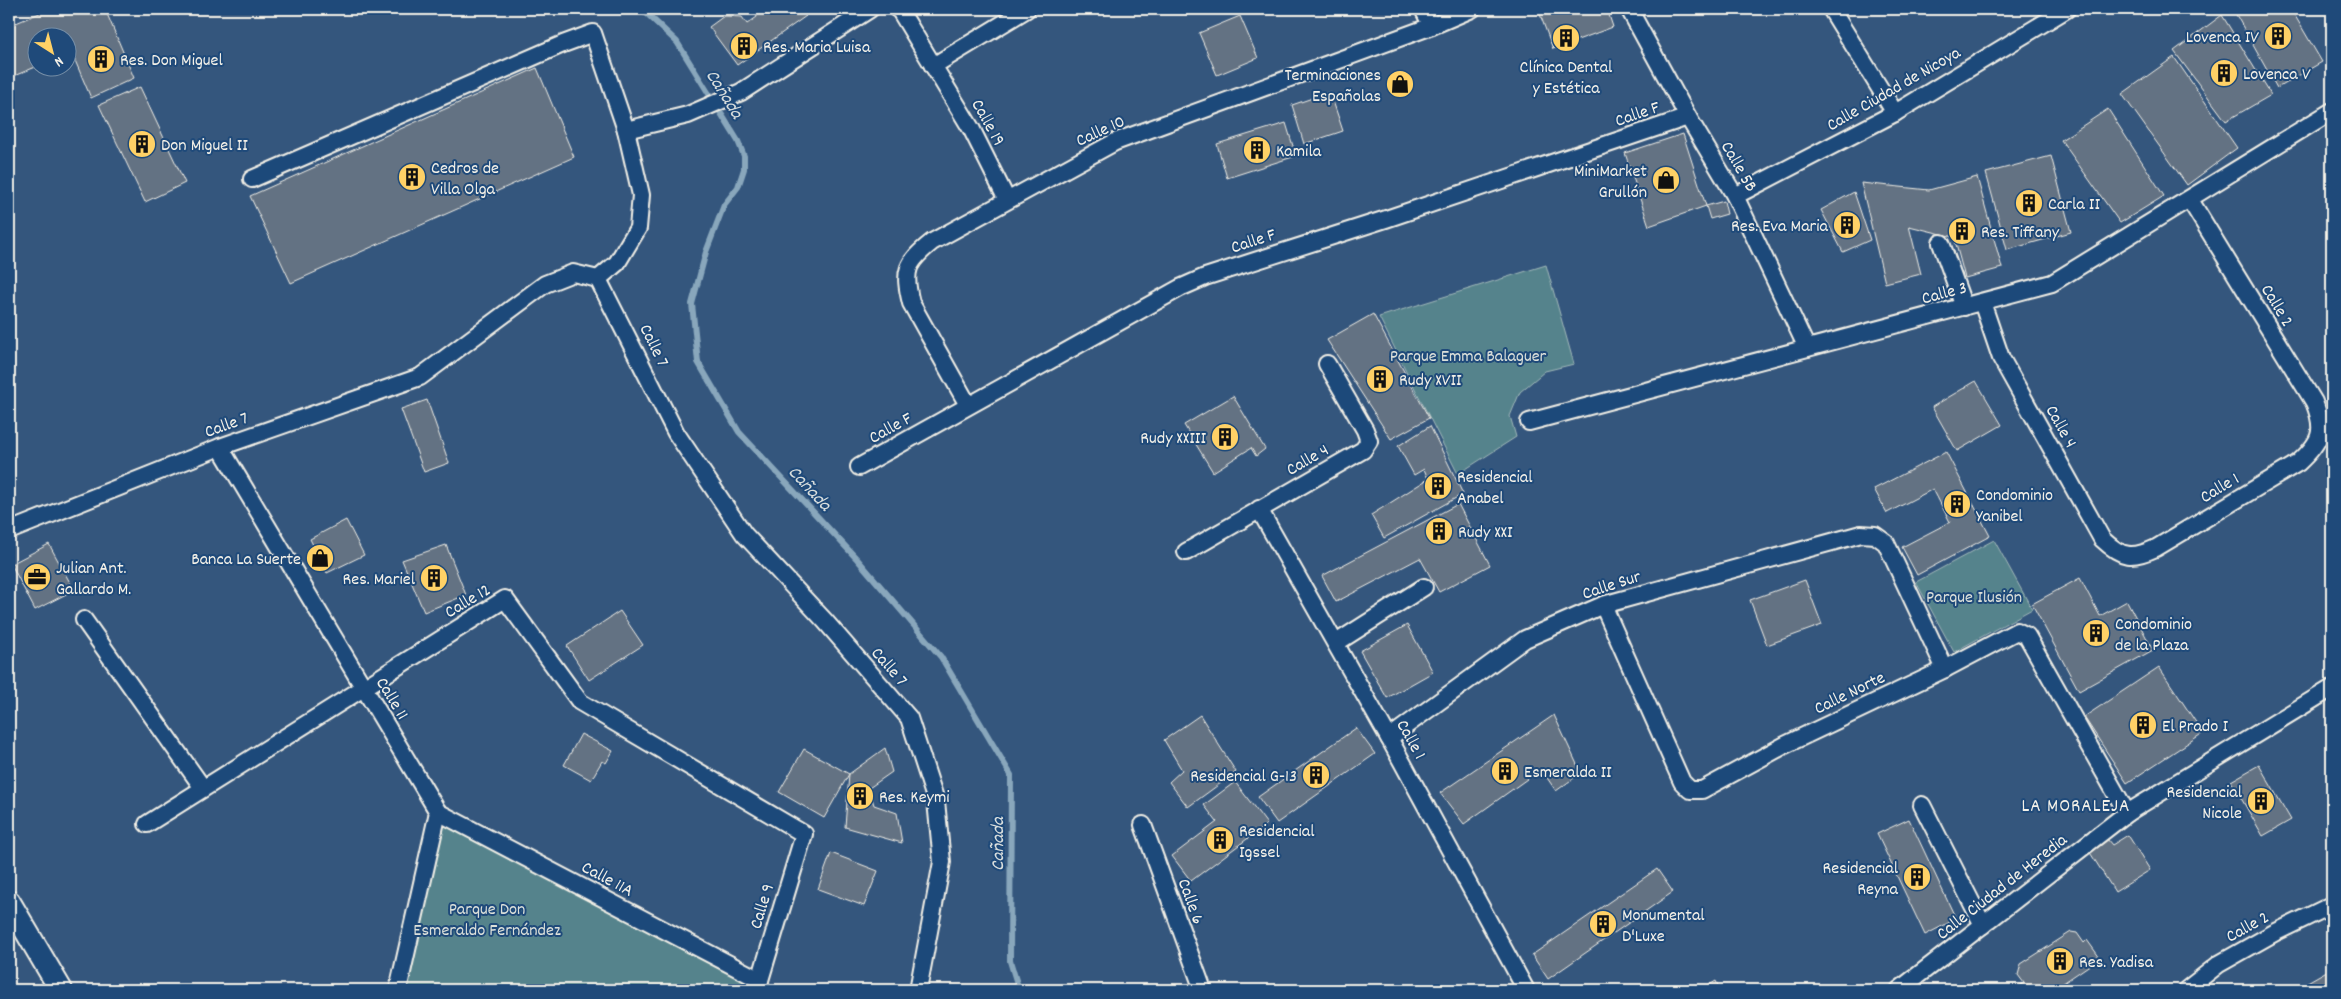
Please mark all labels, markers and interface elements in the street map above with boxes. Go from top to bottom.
building icon: Lovenca IV [2263,21,2293,51]
building icon: Clínica Dental y Estética [1551,23,1581,53]
place label: Lovenca IV [2186,26,2259,51]
north arrow [28,28,78,78]
building icon: Res. Maria Luisa [729,31,759,61]
place label: Res. Maria Luisa [763,36,871,61]
street label: Calle Ciudad de Nicoya [1823,41,1966,139]
building icon: Res. Don Miguel [86,44,116,74]
place label: Res. Don Miguel [120,49,224,74]
text: N [50,51,67,71]
place label: Clínica Dental y Estética [1520,56,1613,102]
building icon: Lovenca V [2209,58,2239,88]
place label: Lovenca V [2243,63,2311,88]
place label: Terminaciones Españolas [1284,64,1381,110]
water label: Cañada [697,65,749,126]
shop icon: Terminaciones Españolas [1385,69,1415,99]
street label: Calle 19 [964,95,1010,151]
street label: Calle F [1612,96,1664,135]
street label: Calle 10 [1072,110,1130,155]
building icon: Don Miguel II [127,129,157,159]
place label: Don Miguel II [161,134,248,159]
building icon: Kamila [1242,135,1272,165]
street label: Calle 5B [1713,137,1762,197]
place label: Kamila [1276,140,1322,165]
place label: Cedros de Villa Olga [431,157,499,203]
place label: MiniMarket Grullón [1574,160,1647,206]
building icon: Cedros de Villa Olga [397,162,427,192]
shop icon: MiniMarket Grullón [1651,165,1681,195]
building icon: Carla II [2014,188,2044,218]
place label: Carla II [2048,193,2100,218]
building icon: Res. Eva Maria [1832,210,1862,240]
place label: Res. Eva Maria [1731,215,1829,240]
building icon: Res. Tiffany [1947,216,1977,246]
place label: Res. Tiffany [1981,221,2060,246]
street label: Calle F [1228,223,1280,261]
street label: Calle 3 [1919,276,1970,312]
street label: Calle 2 [2253,280,2298,332]
street label: Calle 7 [632,320,674,372]
park label: Parque Emma Balaguer [1390,345,1547,370]
building icon: Rudy XVII [1365,364,1395,394]
place label: Rudy XVII [1399,369,1462,394]
street label: Calle 4 [2038,401,2082,453]
street label: Calle 7 [202,407,252,446]
street label: Calle F [865,407,917,451]
building icon: Rudy XXIII [1210,422,1240,452]
place label: Rudy XXIII [1140,427,1206,452]
street label: Calle 4 [1282,439,1334,483]
water label: Cañada [780,461,837,519]
place label: Residencial Anabel [1457,466,1533,512]
street label: Calle 1 [2196,468,2245,511]
building icon: Residencial Anabel [1423,471,1453,501]
place label: Condominio Yanibel [1976,484,2053,530]
building icon: Condominio Yanibel [1942,489,1972,519]
building icon: Rudy XXI [1424,516,1454,546]
place label: Rudy XXI [1458,521,1513,546]
shop icon: Banca La Suerte [305,543,335,573]
place label: Banca La Suerte [191,548,301,573]
place label: Julian Ant. Gallardo M. [56,557,131,603]
office icon: Julian Ant. Gallardo M. [22,562,52,592]
building icon: Res. Mariel [419,563,449,593]
street label: Calle Sur [1579,565,1645,608]
place label: Res. Mariel [342,568,416,593]
street label: Calle 12 [441,579,496,626]
park label: Parque Ilusión [1926,586,2022,611]
place label: Condominio de la Plaza [2115,613,2192,659]
building icon: Condominio de la Plaza [2081,618,2111,648]
street label: Calle 7 [864,643,912,693]
street label: Calle Norte [1810,666,1890,722]
street label: Calle 11 [368,673,413,725]
building icon: El Prado I [2128,710,2158,740]
place label: El Prado I [2162,715,2228,740]
street label: Calle 1 [1389,716,1431,765]
building icon: Esmeralda II [1490,756,1520,786]
building icon: Residencial G-13 [1301,760,1331,790]
place label: Esmeralda II [1524,761,1612,786]
place label: Residencial G-13 [1190,765,1297,790]
building icon: Res. Keymi [845,781,875,811]
place label: Residencial Nicole [2167,781,2243,827]
place label: Res. Keymi [879,786,950,811]
building icon: Residencial Nicole [2246,786,2276,816]
district label: LA MORALEJA [2022,794,2130,821]
water label: Cañada [986,816,1013,871]
place label: Residencial Igssel [1239,820,1315,866]
building icon: Residencial Igssel [1205,825,1235,855]
street label: Calle Ciudad de Heredia [1932,829,2074,947]
street label: Calle 11A [576,856,637,904]
place label: Residencial Reyna [1823,857,1899,903]
building icon: Residencial Reyna [1902,862,1932,892]
street label: Calle 6 [1170,876,1209,928]
street label: Calle 9 [745,881,782,932]
park label: Parque Don Esmeraldo Fernández [413,898,561,944]
place label: Monumental D'Luxe [1622,904,1705,950]
street label: Calle 2 [2222,906,2274,950]
building icon: Monumental D'Luxe [1588,909,1618,939]
building icon: Res. Yadisa [2045,946,2075,976]
place label: Res. Yadisa [2079,951,2154,976]

